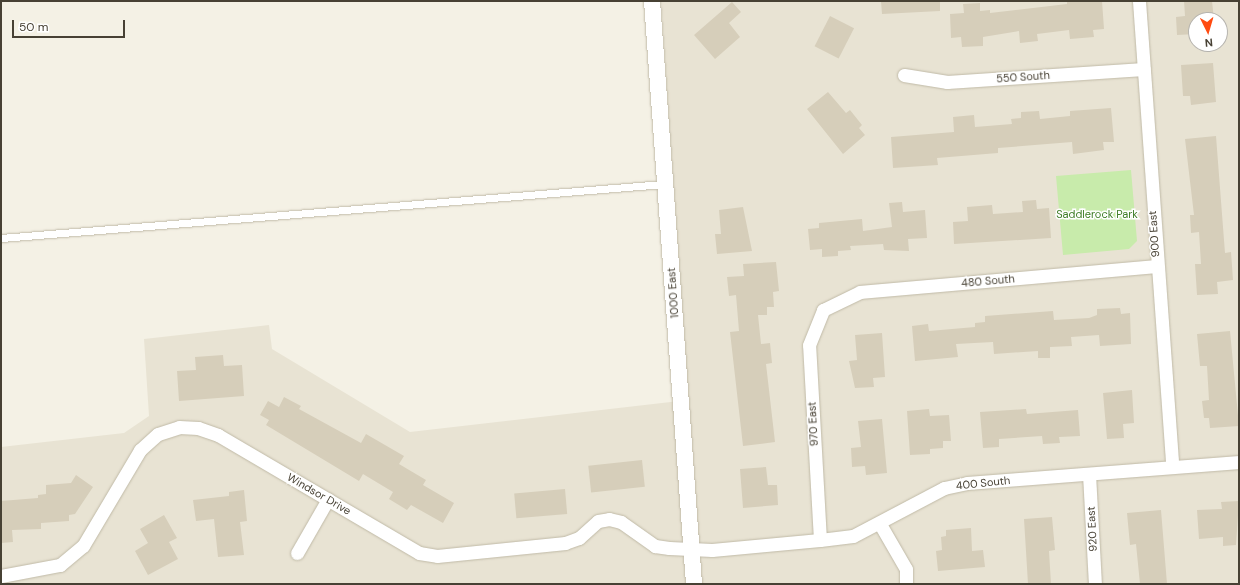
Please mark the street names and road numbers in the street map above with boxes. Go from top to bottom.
street label: 550 South [996,69,1050,85]
street label: 900 East [1146,210,1162,258]
street label: 1000 East [665,267,681,319]
street label: 480 South [961,272,1015,290]
street label: 970 East [805,401,821,447]
street label: Windsor Drive [285,470,353,518]
street label: 400 South [955,474,1011,492]
street label: 920 East [1084,506,1100,552]

